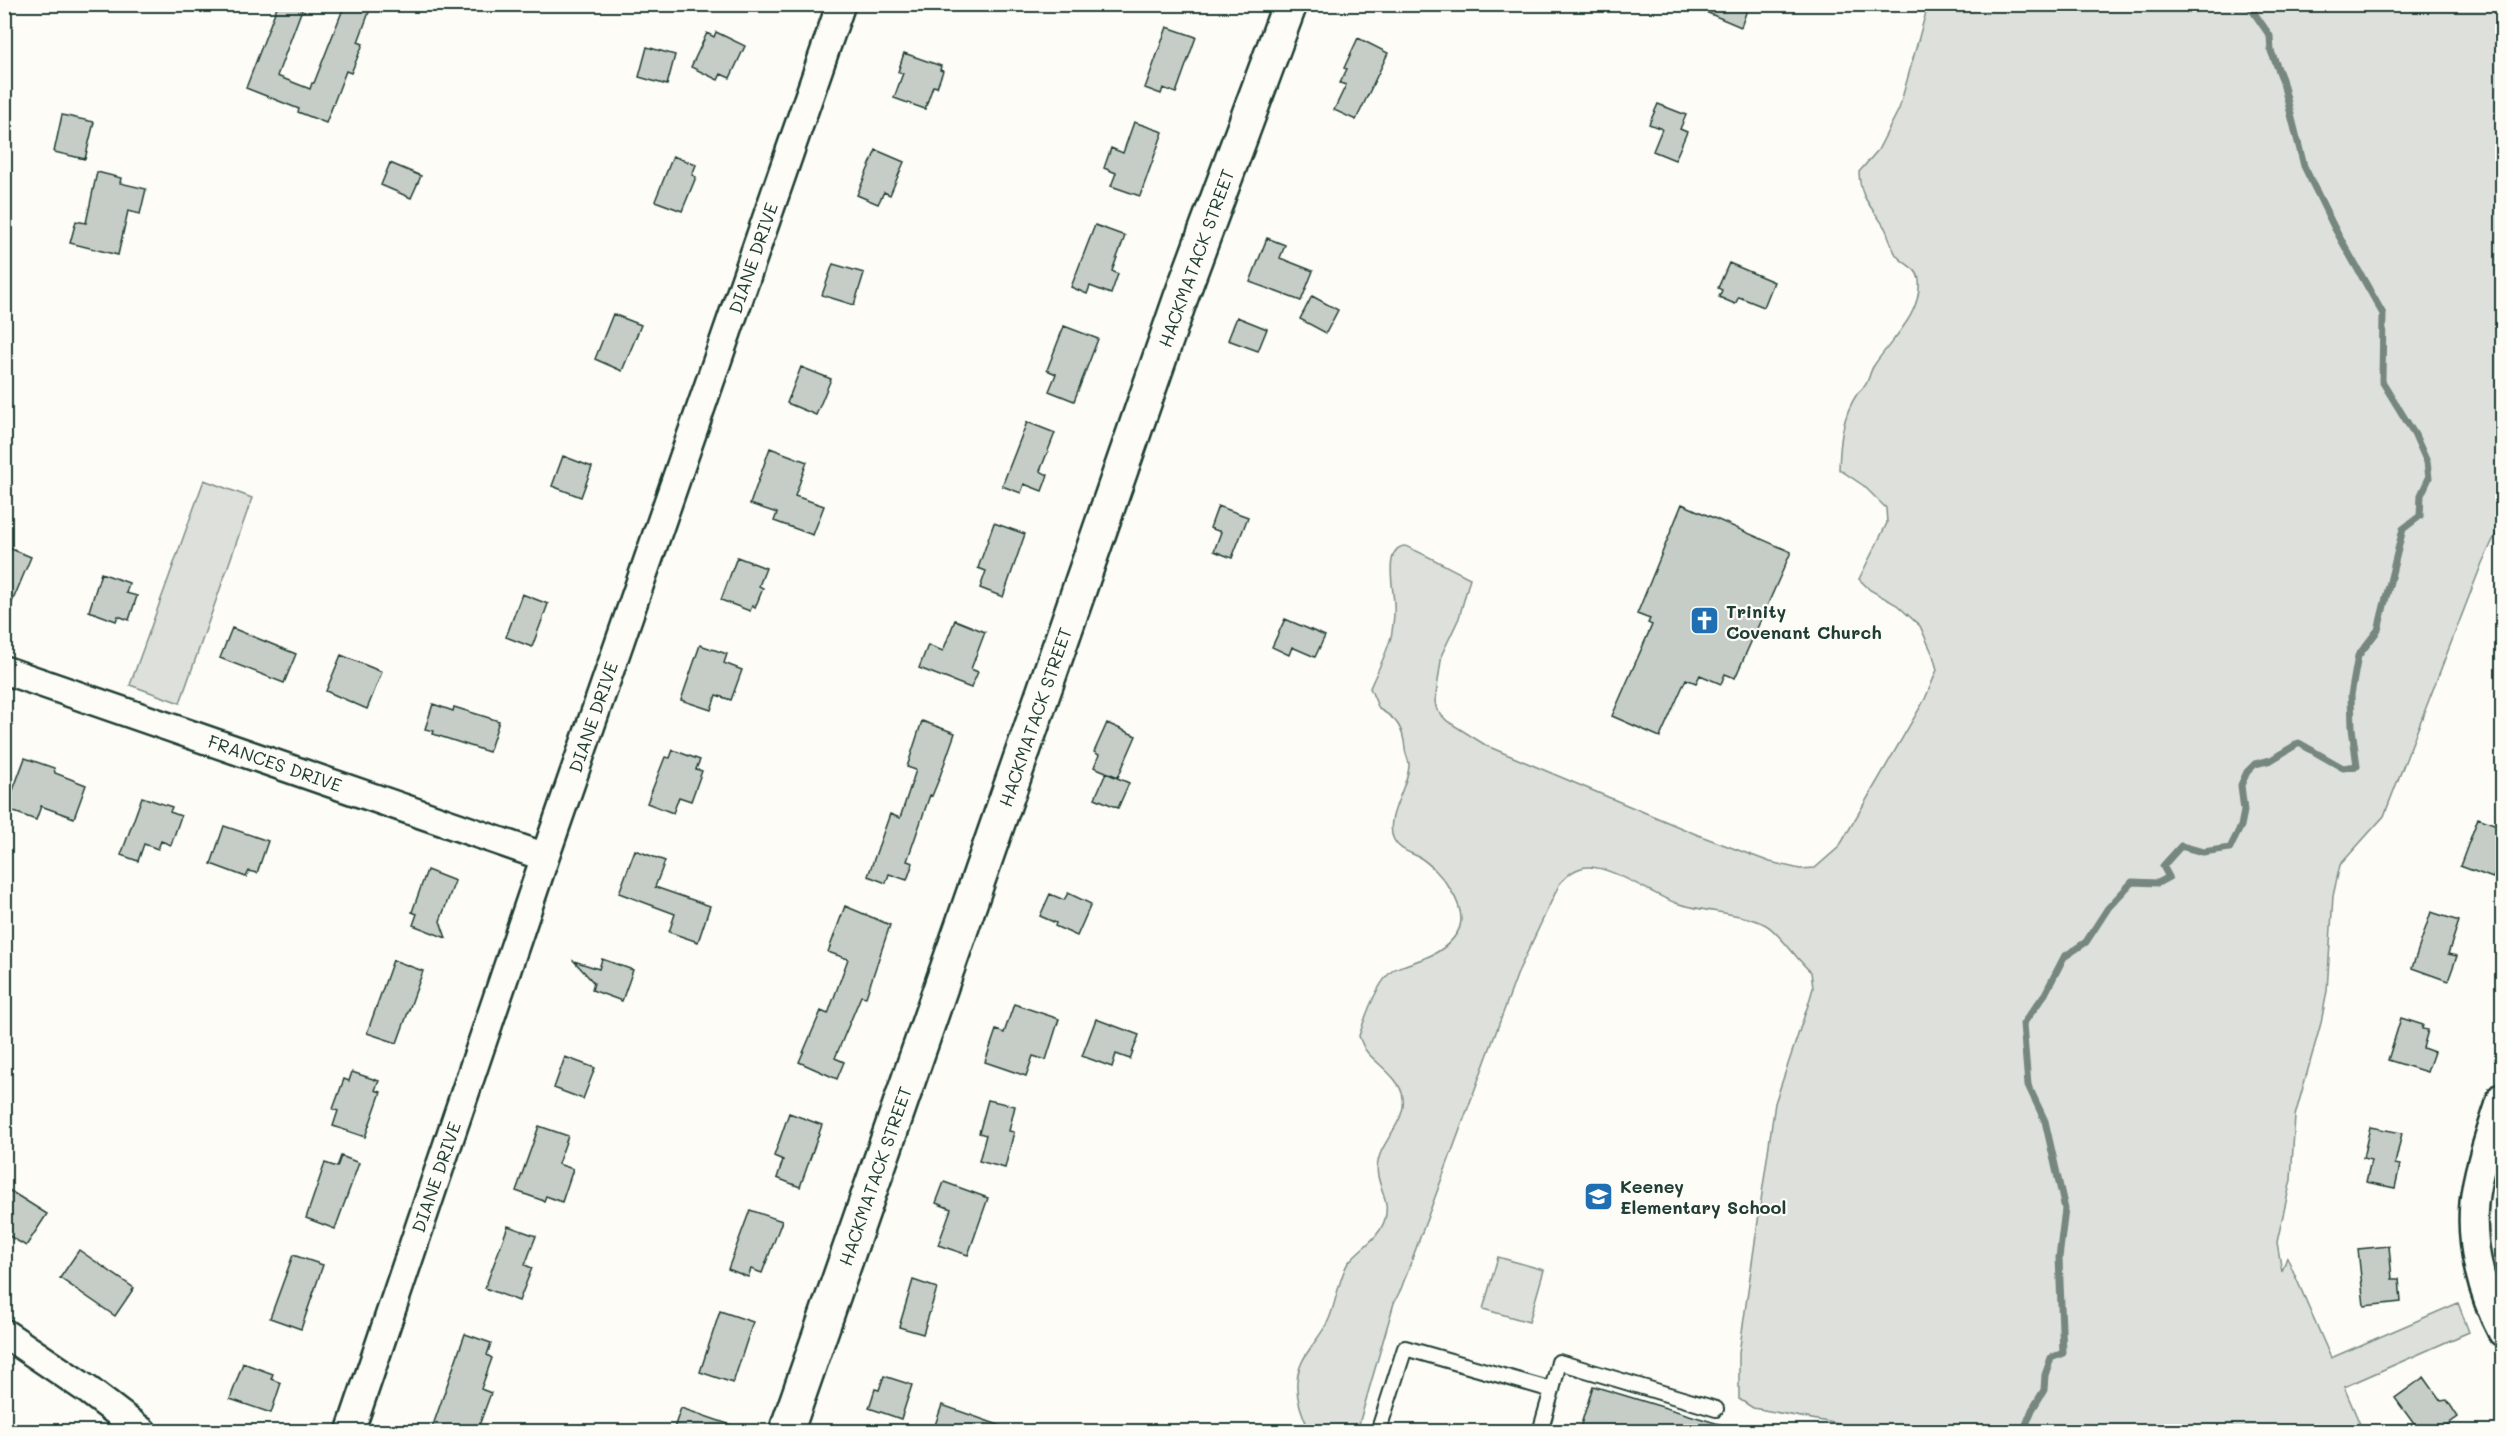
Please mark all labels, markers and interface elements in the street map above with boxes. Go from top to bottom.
street label: HACKMATACK STREET [1153,166,1239,350]
street label: DIANE DRIVE [723,199,783,317]
place label: Trinity Covenant Church [1726,599,1882,644]
church icon: Trinity Covenant Church [1689,605,1721,637]
street label: HACKMATACK STREET [993,624,1077,810]
street label: DIANE DRIVE [563,658,623,776]
street label: FRANCES DRIVE [205,729,345,797]
street label: HACKMATACK STREET [833,1083,917,1269]
street label: DIANE DRIVE [406,1118,466,1236]
place label: Keeney Elementary School [1620,1174,1786,1219]
school or university icon: Keeney Elementary School [1583,1180,1615,1212]

